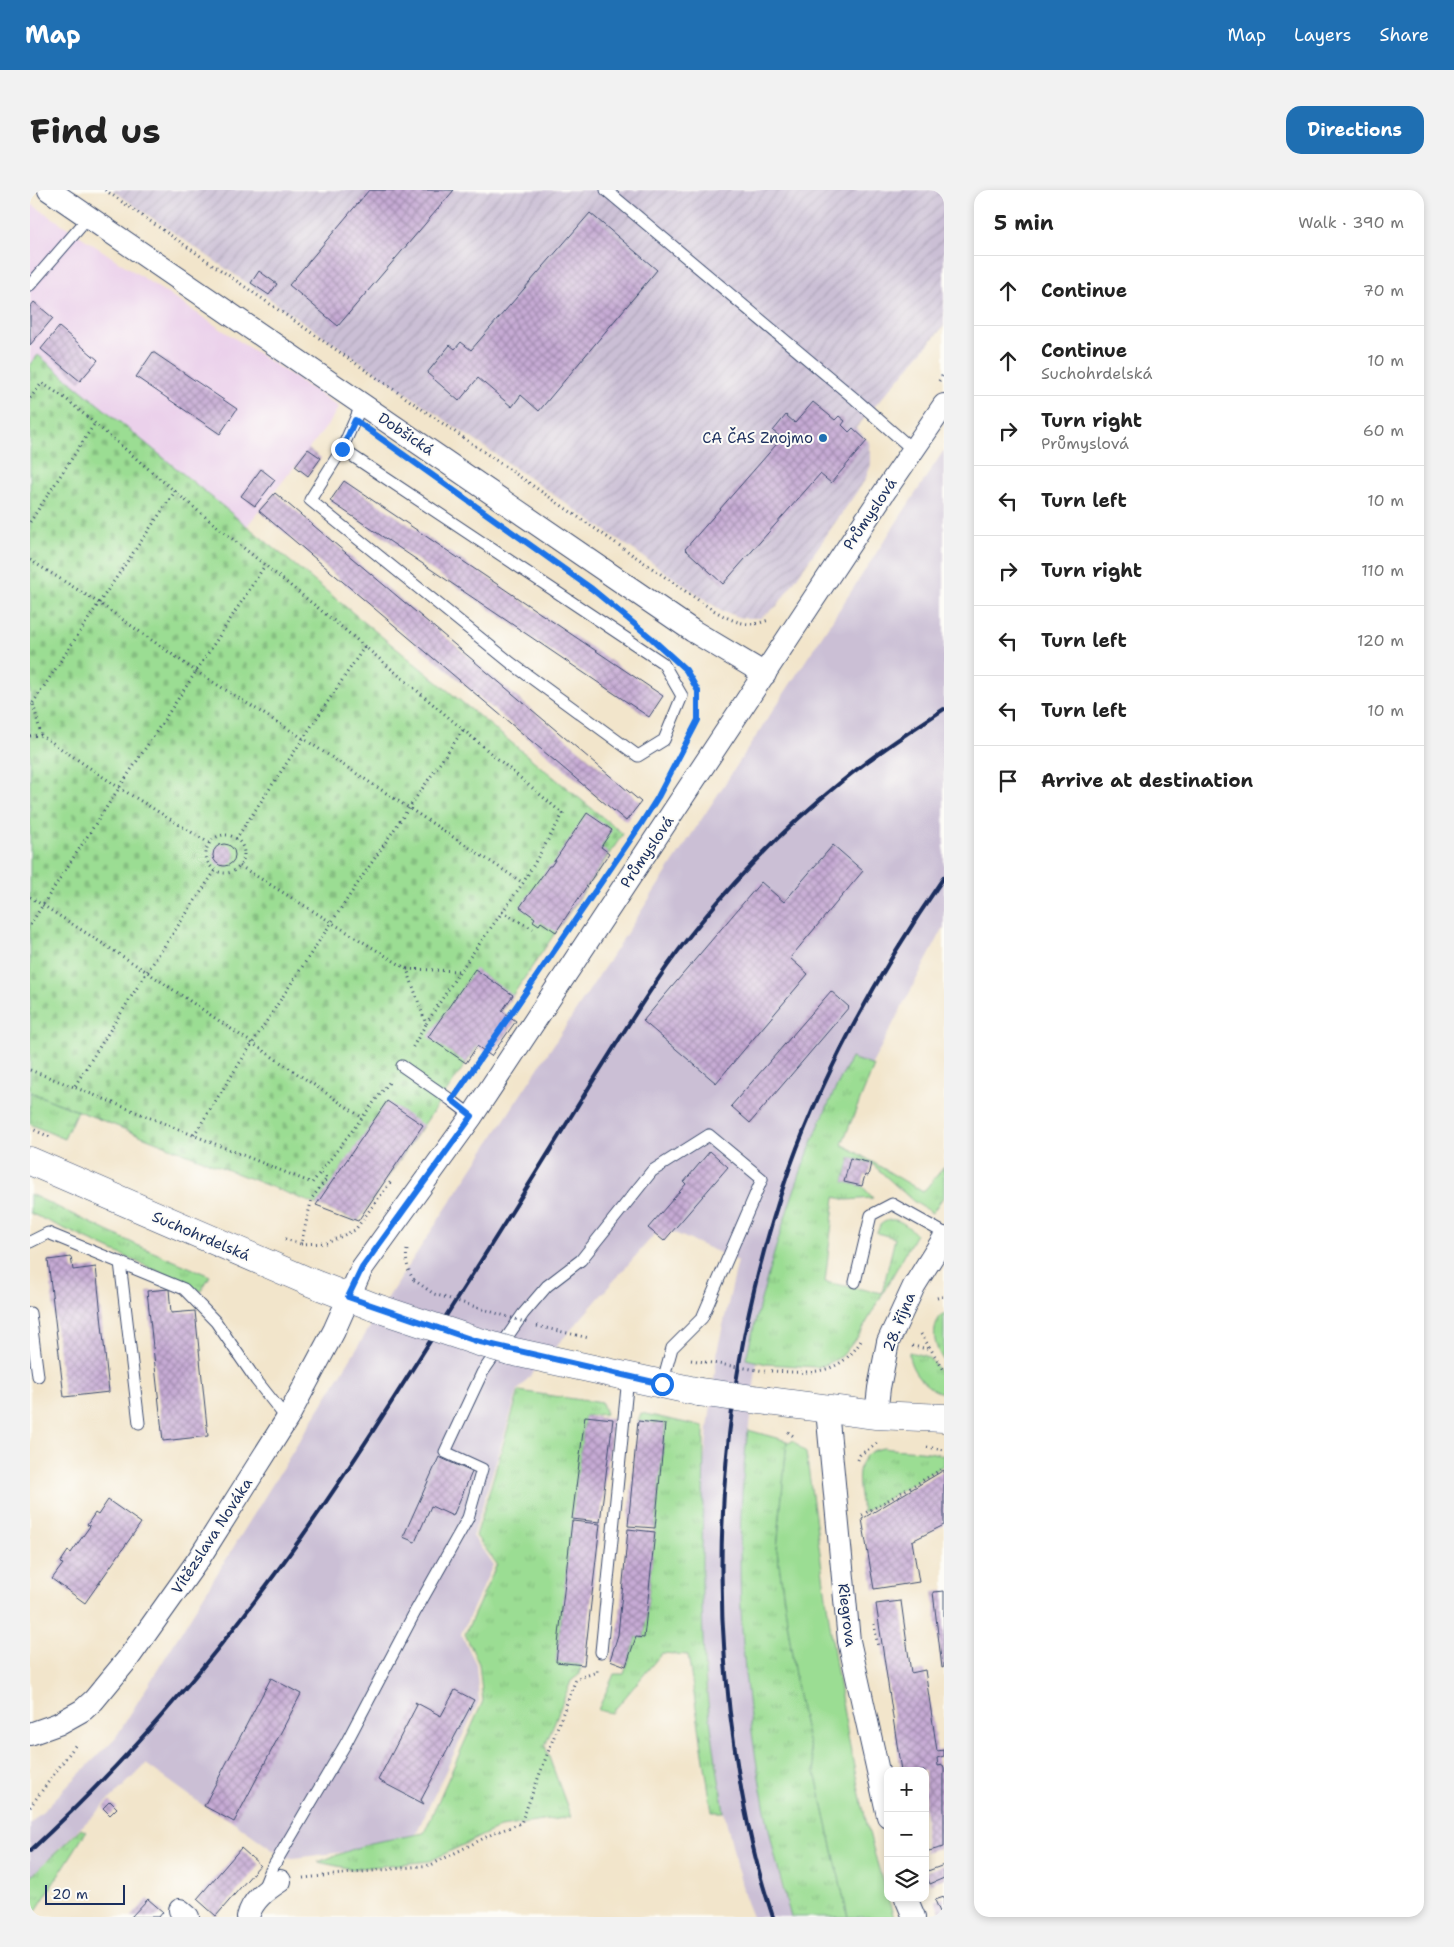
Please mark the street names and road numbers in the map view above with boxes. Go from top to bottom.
street label: Dobšická [374,408,438,460]
street label: Průmyslová [839,474,902,554]
street label: Průmyslová [616,812,679,892]
street label: Suchohrdelská [149,1206,254,1266]
street label: 28. října [878,1289,920,1355]
street label: Vítězslava Nováka [167,1474,257,1598]
street label: Riegrova [833,1582,861,1649]

